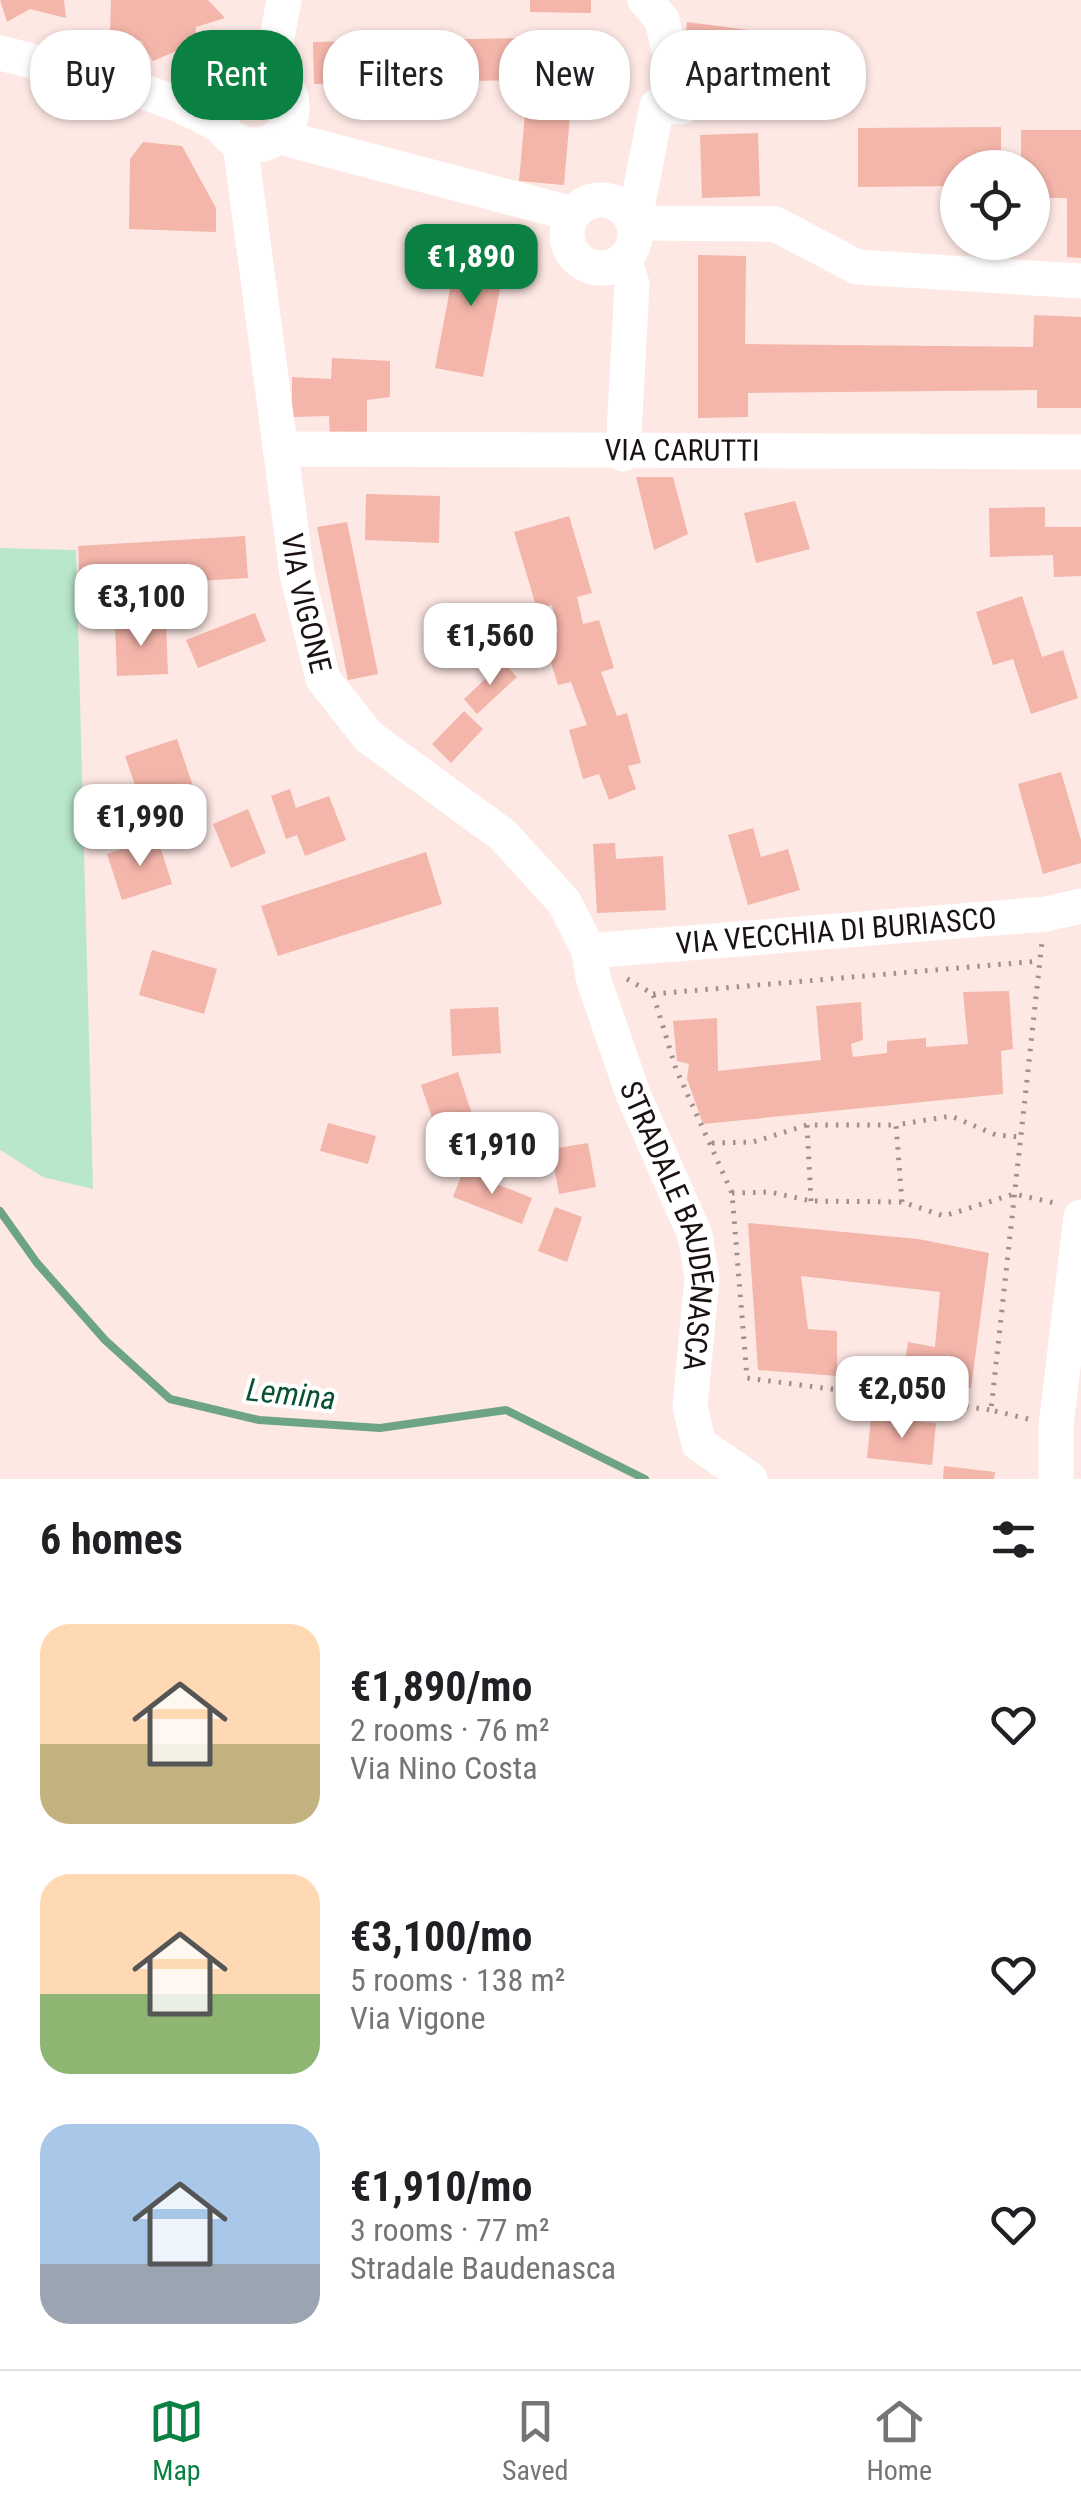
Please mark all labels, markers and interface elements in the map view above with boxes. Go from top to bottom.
chip: Buy [30,30,151,120]
chip: Rent [171,30,303,120]
chip: Filters [323,30,479,120]
chip: New [499,30,630,120]
chip: Apartment [650,30,866,120]
map controls [940,150,1050,260]
button: locate [940,150,1050,260]
pin: €1,890 [390,224,552,309]
text: €1,890 [427,237,515,275]
street label: VIA CARUTTI [604,432,760,468]
street label: VIA VIGONE [275,531,339,677]
pin: €3,100 [60,564,222,649]
text: €3,100 [97,577,185,615]
pin: €1,560 [409,603,571,688]
text: €1,560 [446,616,534,654]
pin: €1,990 [59,784,221,869]
text: €1,990 [96,797,184,835]
street label: VIA VECCHIA DI BURIASCO [674,900,998,961]
street label: STRADALE BAUDENASCA [613,1077,721,1373]
pin: €1,910 [411,1112,573,1197]
text: €1,910 [448,1125,536,1163]
pin: €2,050 [821,1356,983,1441]
text: €2,050 [858,1369,946,1407]
water label: Lemina [244,1370,338,1418]
icon: filters [986,1512,1041,1567]
text: 6 homes [40,1515,183,1564]
text: €1,890/mo [350,1662,532,1711]
icon: home [120,1664,240,1784]
icon: heart [986,1697,1041,1752]
text: 2 rooms · 76 m² [350,1711,549,1749]
text: Via Nino Costa [350,1749,538,1787]
text: €3,100/mo [350,1912,532,1961]
icon: home [120,1914,240,2034]
icon: heart [986,1947,1041,2002]
text: 5 rooms · 138 m² [350,1961,565,1999]
text: Via Vigone [350,1999,486,2037]
text: €1,910/mo [350,2162,532,2211]
icon: home [120,2164,240,2284]
icon: heart [986,2197,1041,2252]
text: 3 rooms · 77 m² [350,2211,549,2249]
text: Stradale Baudenasca [350,2249,616,2287]
tab: Map [149,2394,204,2487]
tab: Saved [502,2394,568,2487]
tab: Home [866,2394,932,2487]

